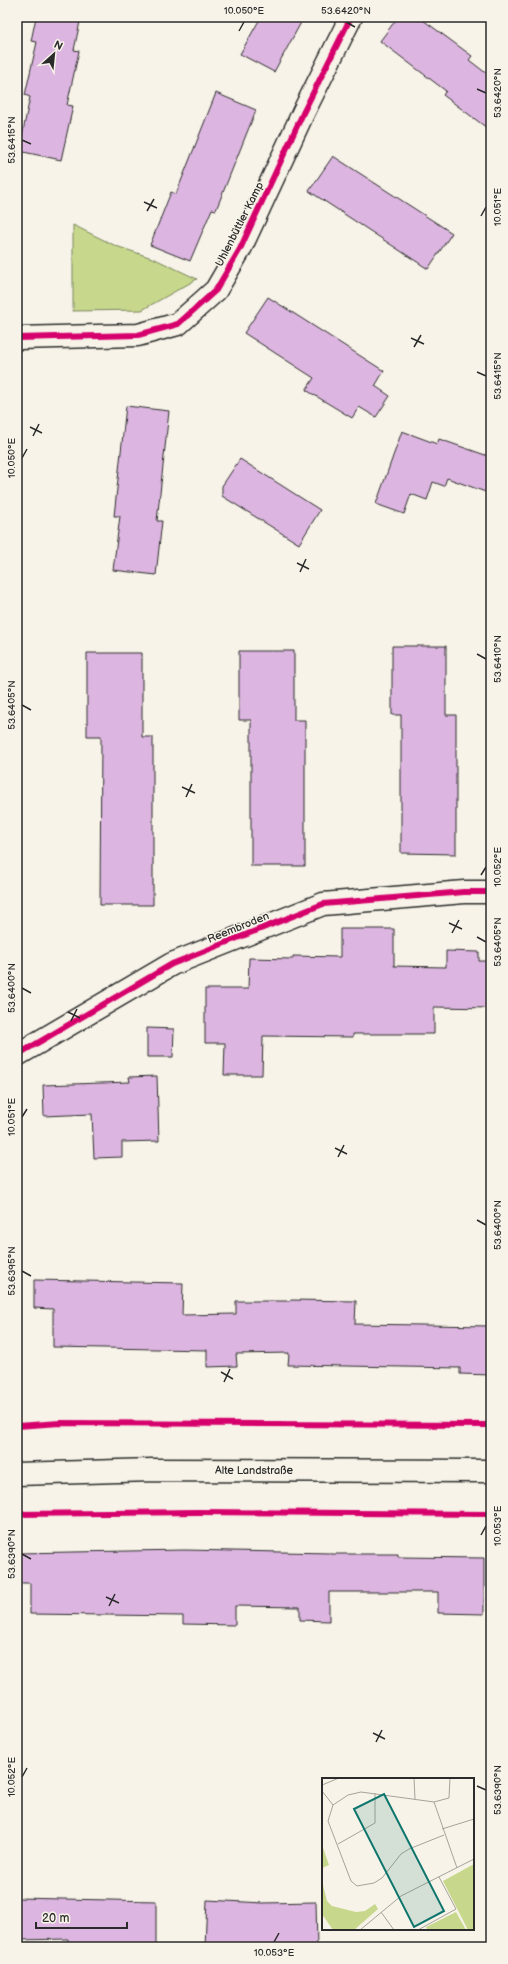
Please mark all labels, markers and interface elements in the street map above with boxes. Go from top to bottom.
text: 10.050°E [224,5,265,17]
text: 53.6420°N [321,5,371,17]
north arrow [34,34,74,74]
text: N [52,38,65,53]
text: 53.6420°N [492,68,504,118]
text: 53.6415°N [6,116,18,164]
street label: Uhlenbüttler Kamp [213,180,266,269]
text: 10.051°E [492,187,504,226]
text: 53.6415°N [492,352,504,400]
text: 10.050°E [6,437,18,478]
text: 53.6410°N [492,635,504,683]
text: 53.6405°N [6,680,18,730]
text: 10.052°E [492,847,504,887]
street label: Reembroden [205,909,271,946]
text: 53.6405°N [492,917,504,967]
text: 53.6400°N [6,963,18,1013]
text: 10.051°E [6,1097,18,1136]
text: 53.6400°N [492,1200,504,1250]
text: 53.6395°N [6,1246,18,1296]
street label: Alte Landstraße [215,1464,293,1477]
text: 10.053°E [492,1505,504,1546]
text: 53.6390°N [6,1529,18,1579]
text: 10.052°E [6,1757,18,1797]
text: 53.6390°N [492,1765,504,1815]
inset map [322,1778,474,1930]
scale bar [36,1904,127,1930]
text: 20 m [42,1911,69,1926]
text: 10.053°E [254,1947,295,1959]

